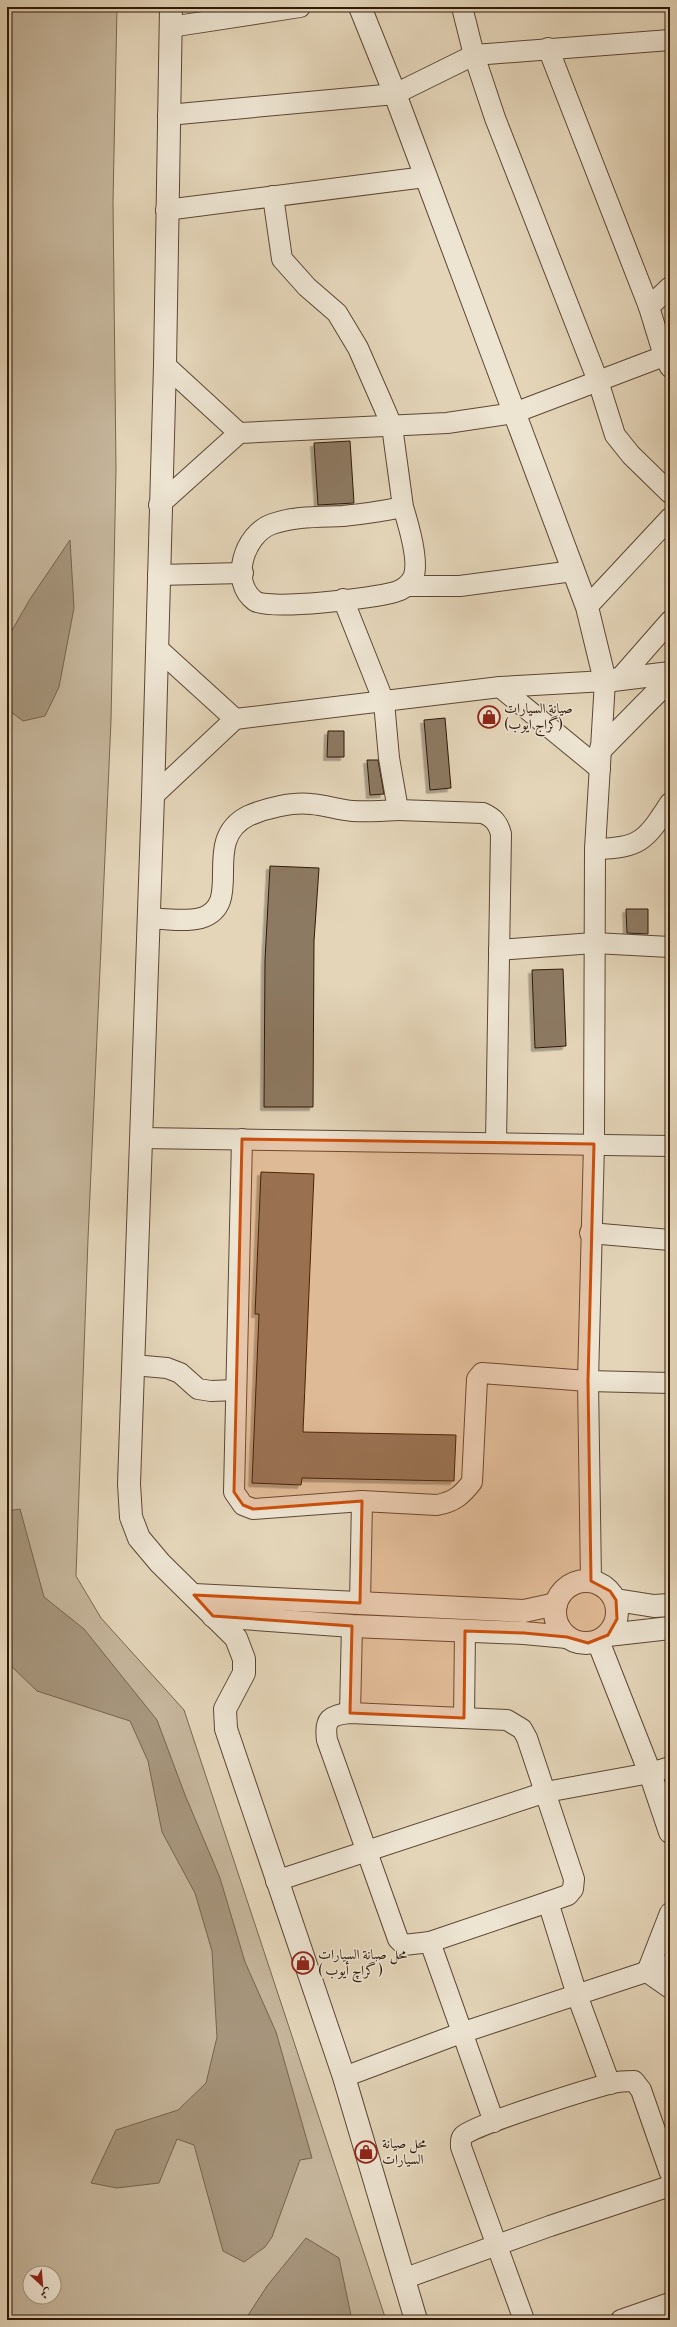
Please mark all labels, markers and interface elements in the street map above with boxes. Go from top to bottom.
place label: صيانة السيارات (گراج ايوب) [504,700,573,737]
shop icon: صيانة السيارات (گراج ايوب) [476,704,502,730]
place label: محل صيانة السيارات ( گراچ أيوب ) [318,1946,408,1983]
shop icon: محل صيانة السيارات ( گراچ أيوب ) [290,1950,316,1976]
place label: محل صيانة السيارات [382,2135,427,2169]
shop icon: محل صيانة السيارات [353,2139,379,2165]
north arrow [22,2265,62,2305]
text: ش [38,2284,54,2302]

